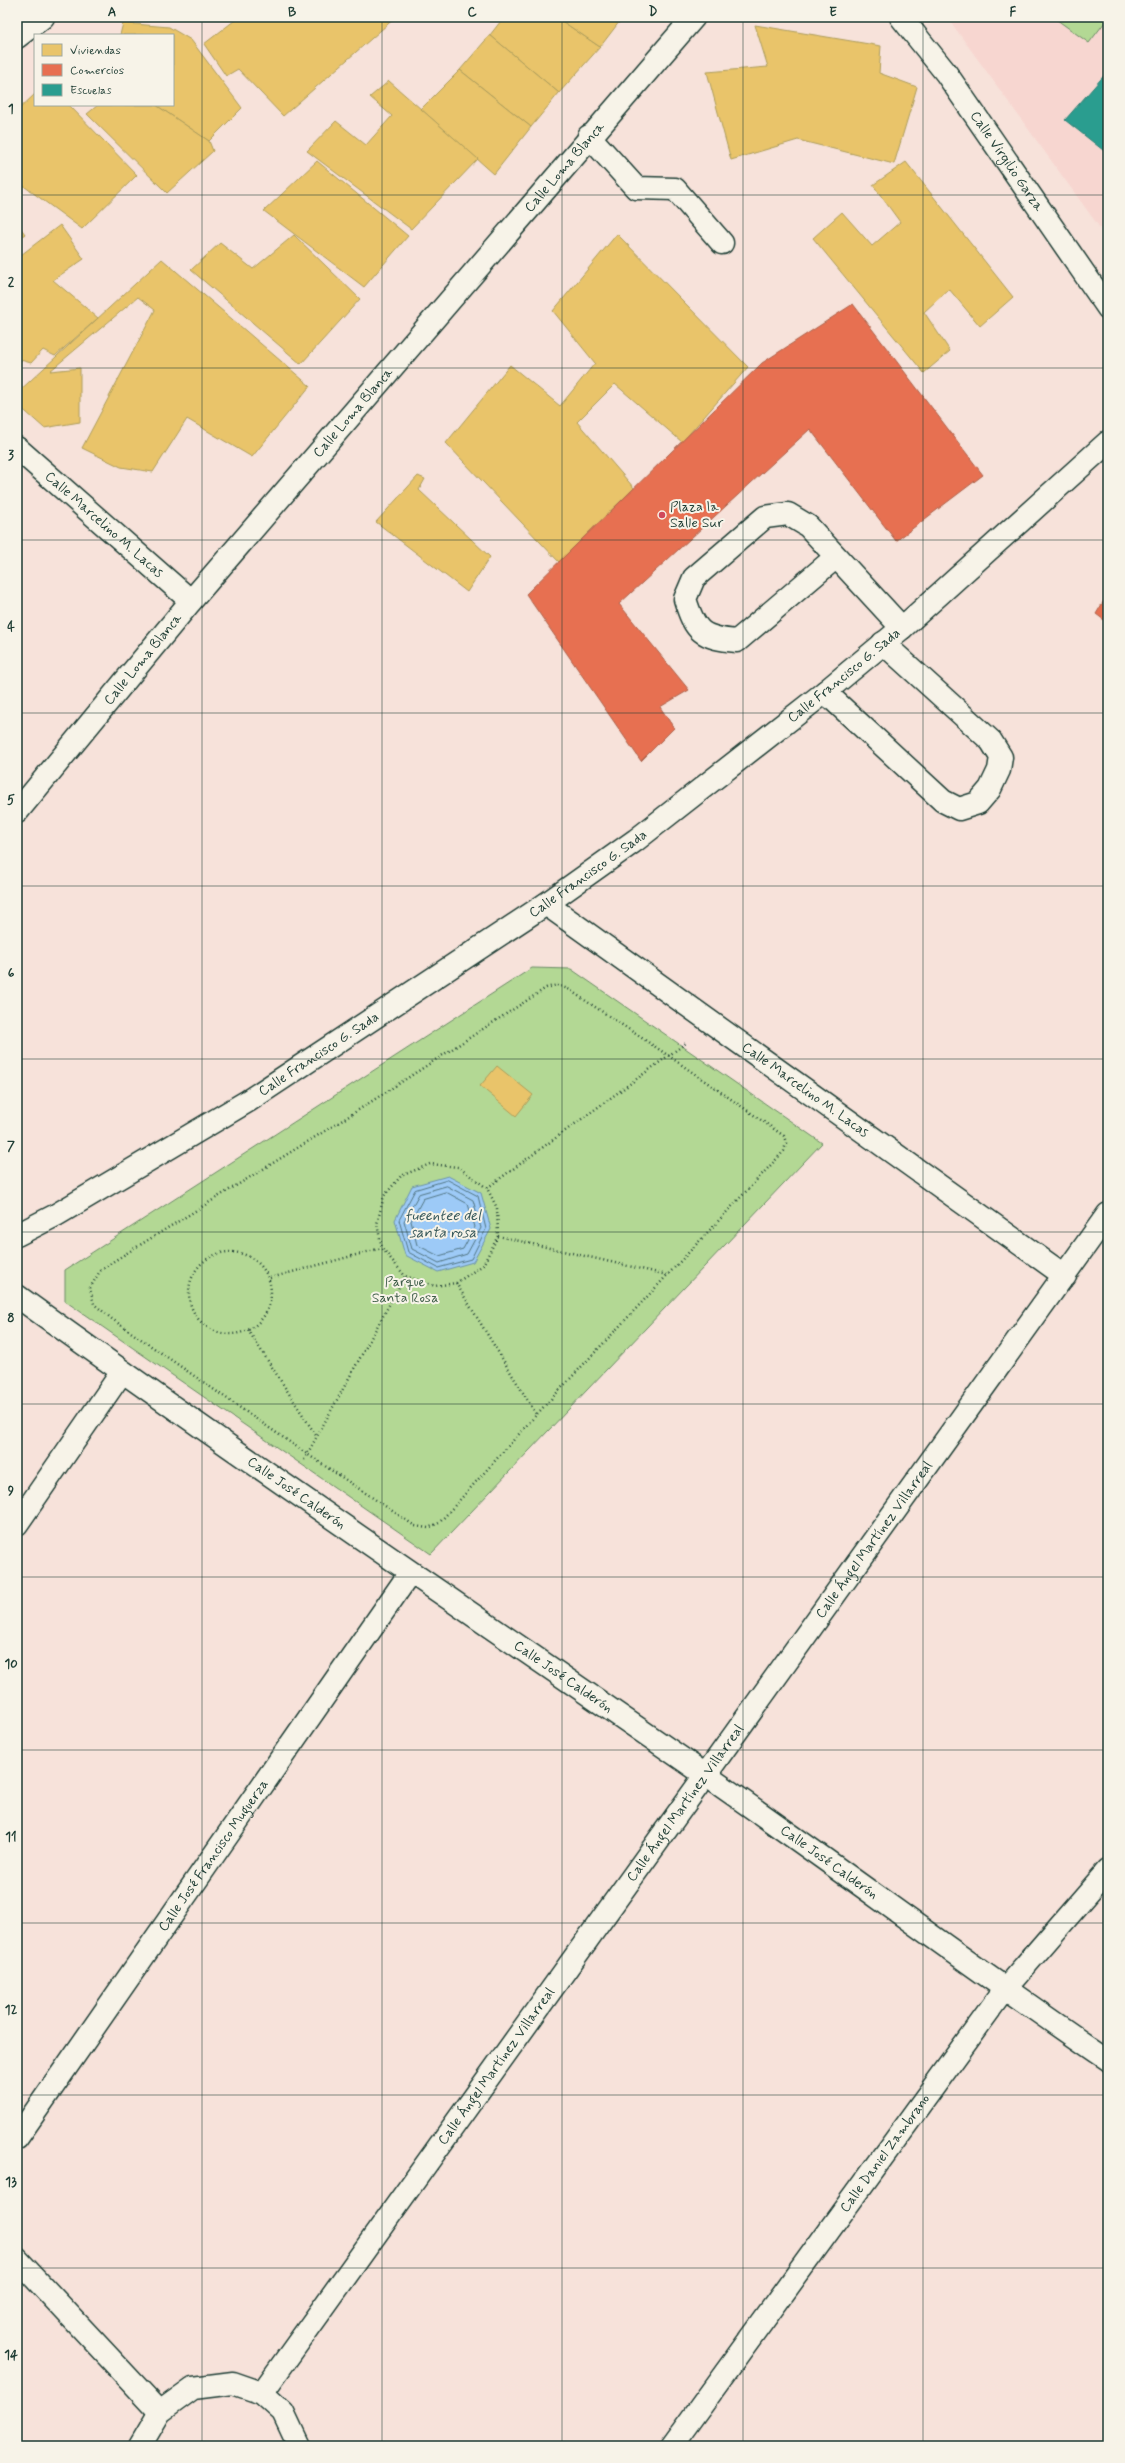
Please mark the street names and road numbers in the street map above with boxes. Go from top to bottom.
street label: Calle Virgilio Garza [966,108,1048,215]
street label: Calle Loma Blanca [521,118,609,216]
street label: Calle Loma Blanca [309,363,397,462]
street label: Calle Marcelino M. Lacas [41,468,168,582]
street label: Calle Loma Blanca [100,609,186,709]
street label: Calle Francisco G. Sada [784,624,904,727]
street label: Calle Francisco G. Sada [525,826,651,922]
street label: Calle Francisco G. Sada [255,1008,383,1100]
street label: Calle Marcelino M. Lacas [738,1038,873,1142]
street label: Calle José Calderón [244,1453,349,1534]
street label: Calle Ángel Martínez Villarreal [812,1458,937,1622]
street label: Calle José Calderón [510,1637,616,1717]
street label: Calle Ángel Martínez Villarreal [623,1721,748,1885]
street label: Calle José Francisco Muguerza [154,1776,273,1935]
street label: Calle José Calderón [777,1821,881,1904]
street label: Calle Ángel Martínez Villarreal [434,1984,559,2149]
street label: Calle Daniel Zambrano [836,2090,934,2216]

